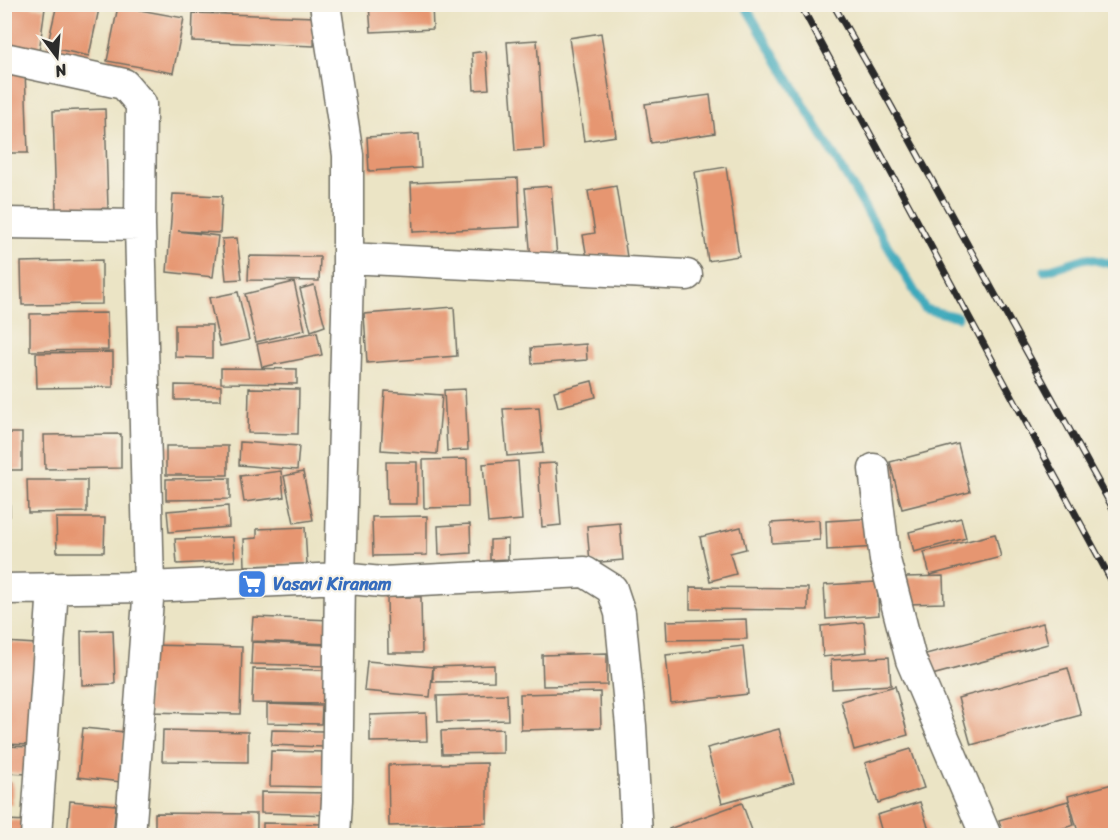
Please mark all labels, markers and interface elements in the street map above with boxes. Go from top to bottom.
north arrow [27,27,87,87]
text: N [51,55,71,87]
supermarket icon: Vasavi Kiranam [236,568,268,600]
place label: Vasavi Kiranam [273,568,392,600]

